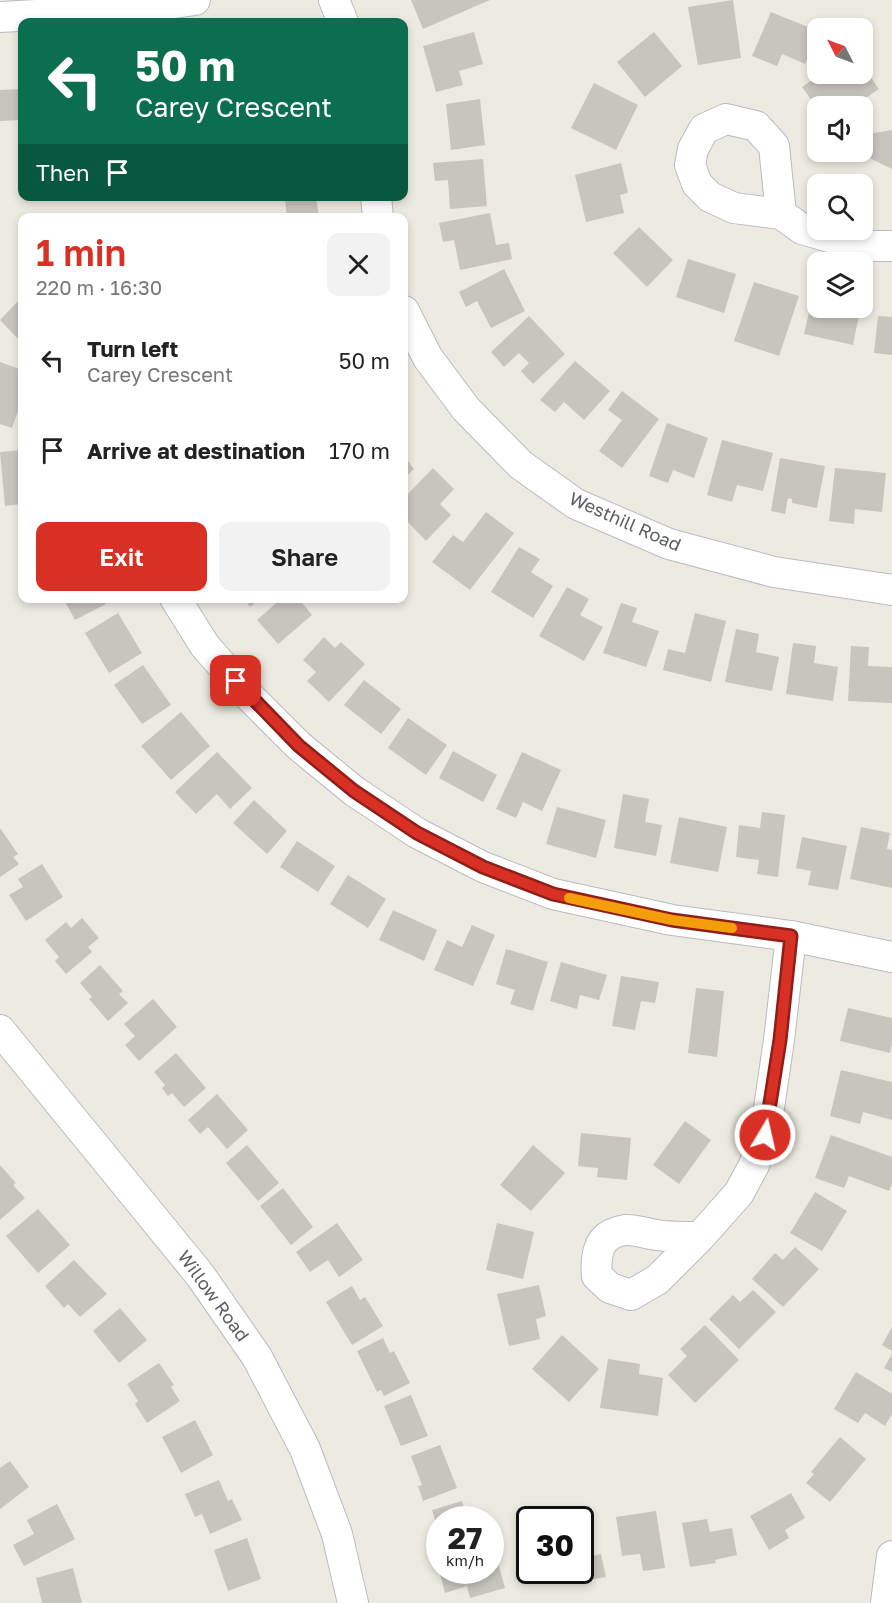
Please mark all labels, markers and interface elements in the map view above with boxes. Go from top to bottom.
north arrow [807,18,873,84]
map controls [807,18,873,318]
text: 50 m [135,40,235,90]
icon: left [36,42,114,120]
text: Carey Crescent [135,91,332,123]
button: sound [807,96,873,162]
icon: arrive [101,156,134,189]
text: Then [36,159,89,186]
button: search [807,174,873,240]
text: 1 min [36,231,126,274]
button: close [327,233,390,296]
button: layers [807,252,873,318]
text: 220 m · 16:30 [36,275,162,299]
text: Turn left [87,335,178,362]
icon: left [36,344,69,377]
text: 50 m [339,347,390,374]
text: Carey Crescent [87,362,233,386]
icon: arrive [36,434,69,467]
text: Arrive at destination [87,437,305,464]
text: 170 m [329,437,390,464]
street label: Westhill Road [566,487,685,555]
button: Exit [36,522,207,591]
button: Share [219,522,390,591]
pin [210,655,261,706]
icon: arrive [219,664,252,697]
position arrow [733,1103,797,1167]
street label: Willow Road [173,1246,254,1345]
speed limit sign: 30 [516,1506,594,1584]
text: 27 [448,1520,482,1556]
text: km/h [446,1551,484,1569]

